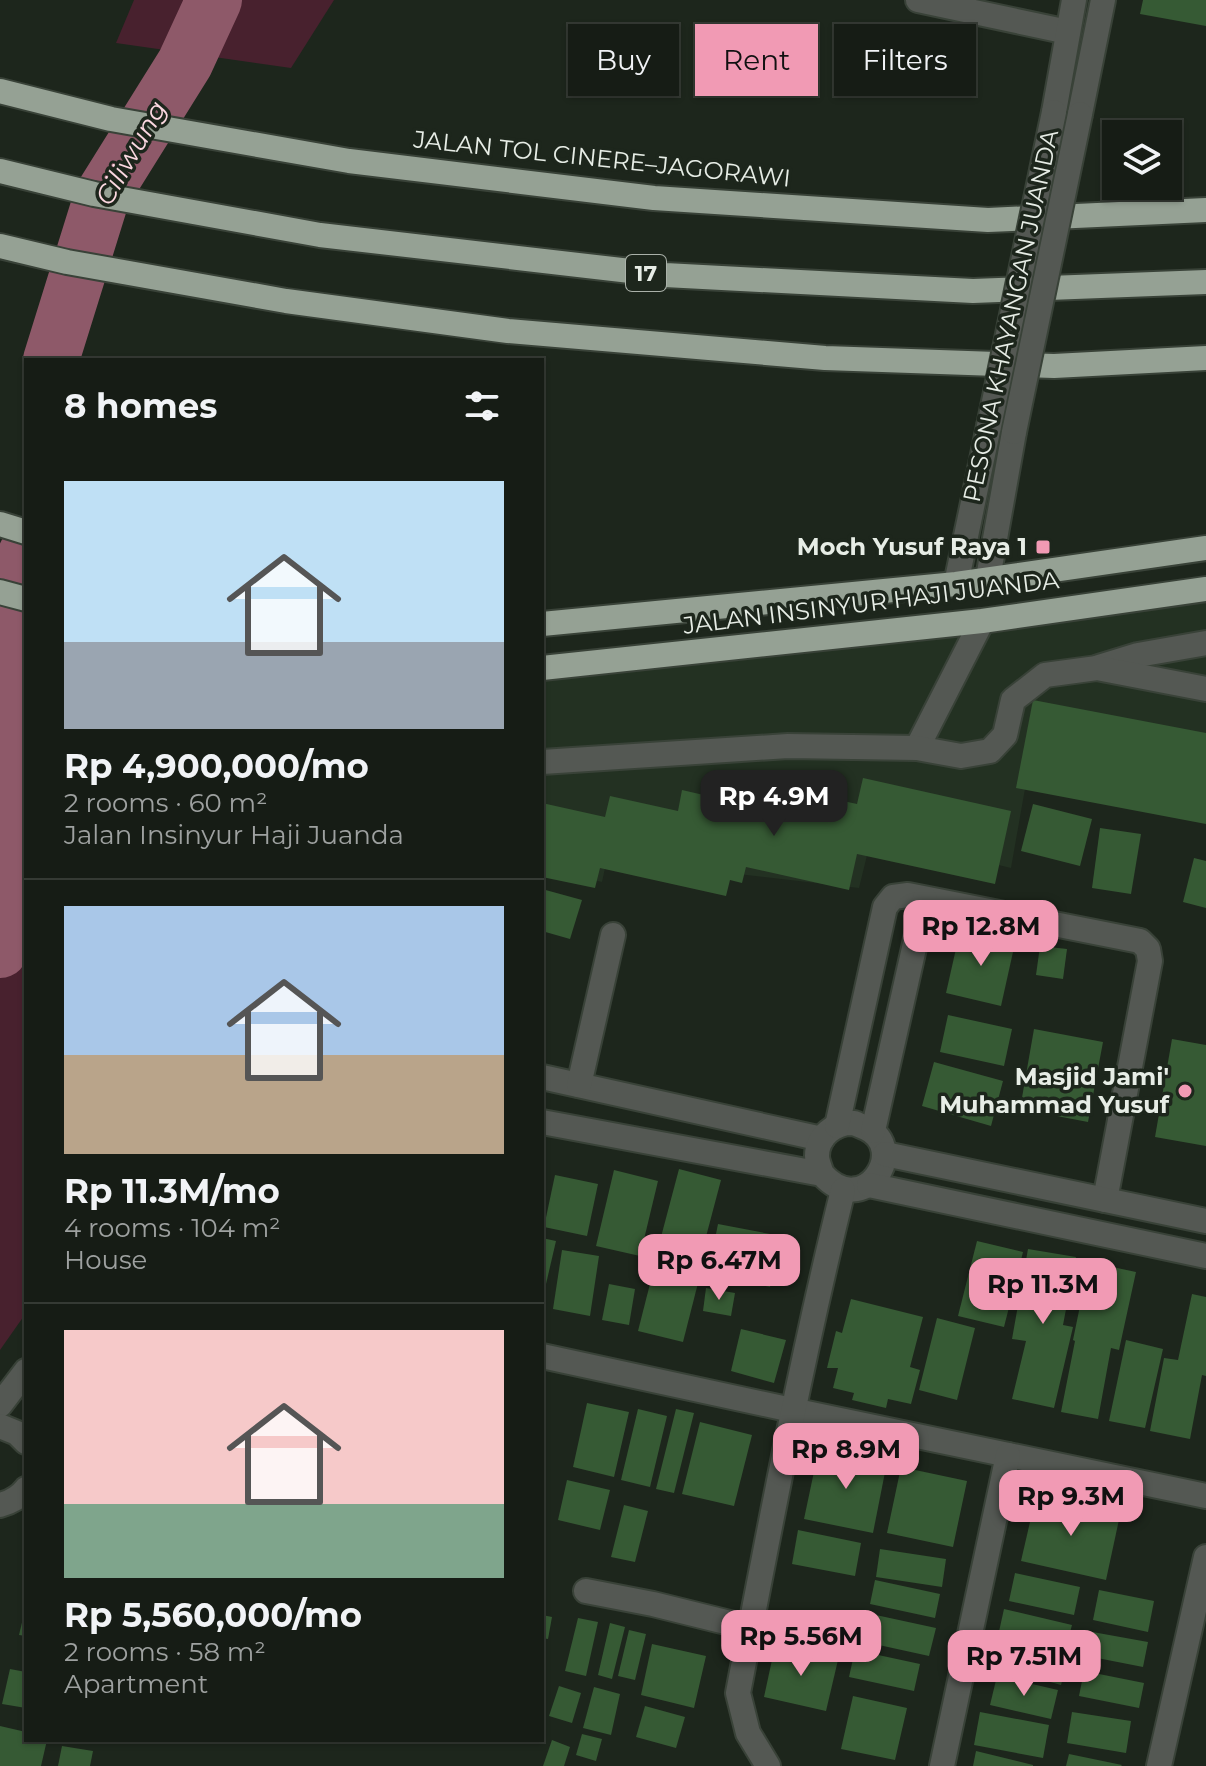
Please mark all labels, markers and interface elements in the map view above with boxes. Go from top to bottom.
chip: Buy [568,24,679,96]
chip: Rent [695,24,818,96]
chip: Filters [834,24,976,96]
water label: Ciliwung [88,95,174,211]
map controls [1102,120,1182,200]
button: layers [1102,120,1182,200]
street label: JALAN TOL CINERE–JAGORAWI [411,124,792,193]
street label: PESONA KHAYANGAN JUANDA [957,126,1064,505]
road number: 17 [626,255,666,291]
icon: filters [460,384,504,428]
text: 8 homes [64,385,217,427]
place label: Moch Yusuf Raya 1 [797,532,1027,561]
icon: home [212,533,356,677]
marker: Moch Yusuf Raya 1 [1034,538,1052,556]
street label: JALAN INSINYUR HAJI JUANDA [680,565,1061,640]
text: Rp 4,900,000/mo [64,745,369,787]
pin: Rp 4.9M [700,770,848,838]
text: Rp 4.9M [718,780,830,812]
text: 2 rooms · 60 m² [64,787,267,819]
text: Jalan Insinyur Haji Juanda [64,819,404,851]
pin: Rp 12.8M [898,900,1064,968]
text: Rp 12.8M [921,910,1041,942]
icon: home [212,958,356,1102]
place label: Masjid Jami' Muhammad Yusuf [939,1062,1171,1119]
marker: Masjid Jami' Muhammad Yusuf [1176,1082,1194,1100]
text: Rp 11.3M/mo [64,1170,280,1212]
text: 4 rooms · 104 m² [64,1212,281,1244]
pin: Rp 6.47M [636,1234,802,1302]
text: House [64,1244,147,1276]
text: Rp 6.47M [656,1244,782,1276]
pin: Rp 11.3M [960,1258,1126,1326]
text: Rp 11.3M [987,1268,1099,1300]
icon: home [212,1382,356,1526]
pin: Rp 8.9M [772,1423,920,1491]
text: Rp 8.9M [791,1433,901,1465]
pin: Rp 9.3M [997,1470,1145,1538]
text: Rp 9.3M [1017,1480,1125,1512]
text: Rp 5,560,000/mo [64,1594,362,1636]
pin: Rp 5.56M [718,1610,884,1678]
text: Rp 5.56M [739,1620,863,1652]
pin: Rp 7.51M [941,1630,1107,1698]
text: 2 rooms · 58 m² [64,1636,266,1668]
text: Rp 7.51M [966,1640,1082,1672]
text: Apartment [64,1668,208,1700]

